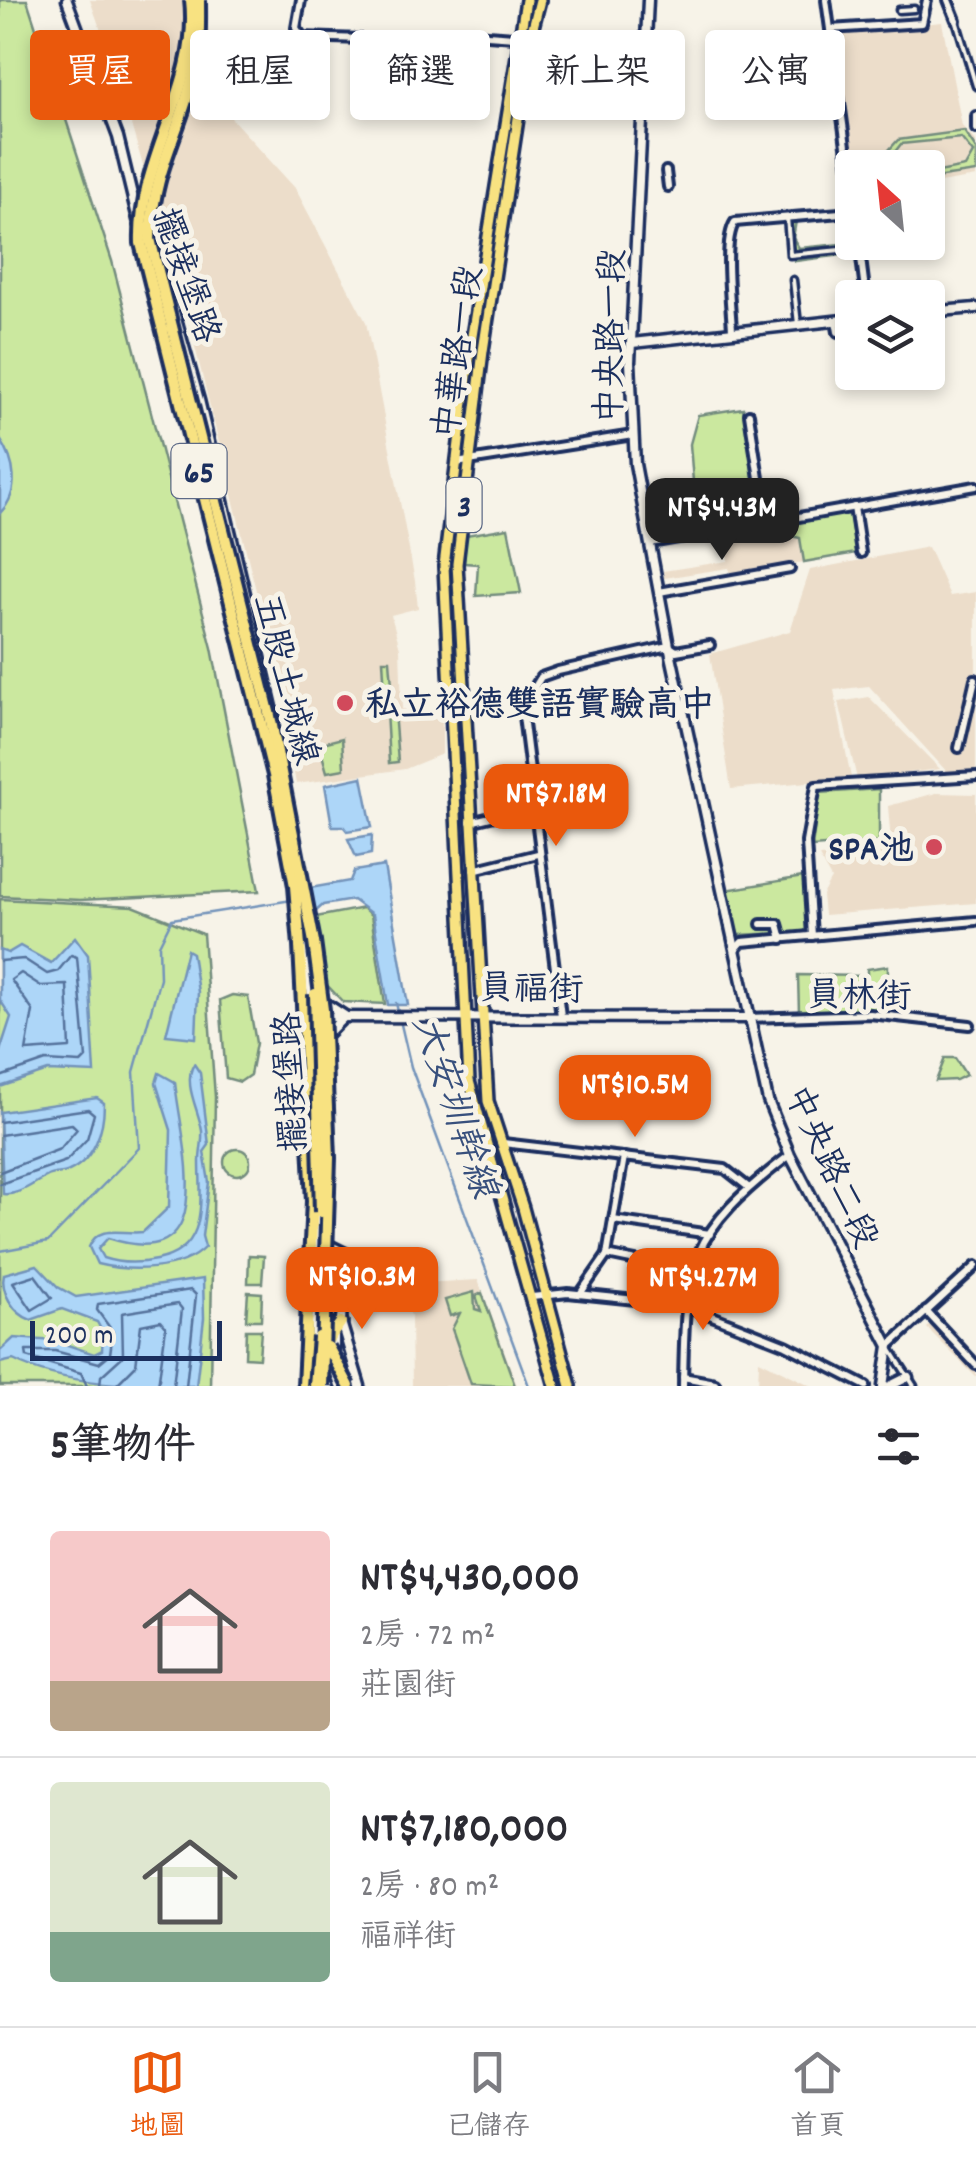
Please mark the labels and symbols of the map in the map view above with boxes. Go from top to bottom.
north arrow [835,150,945,260]
street label: 擺接堡路 [137,202,230,351]
street label: 中央路一段 [587,248,641,424]
street label: 中華路一段 [424,263,498,443]
road number: 65 [172,444,226,498]
road number: 3 [446,478,482,532]
pin: NT$4.43M [619,478,825,563]
street label: 五股土城線 [238,589,329,771]
place label: 私立裕德雙語實驗高中 [365,683,715,733]
marker: 私立裕德雙語實驗高中 [334,692,356,714]
pin: NT$7.18M [453,764,659,849]
place label: SPA池 [829,827,914,877]
marker: SPA池 [923,836,945,858]
street label: 員福街 [478,966,584,1018]
street label: 員林街 [806,973,912,1025]
water label: 大安圳幹線 [395,1009,509,1208]
street label: 擺接堡路 [265,1011,323,1153]
pin: NT$10.5M [532,1055,738,1140]
street label: 中央路二段 [769,1078,888,1258]
pin: NT$10.3M [259,1247,465,1332]
pin: NT$4.27M [600,1248,806,1333]
scale bar [30,1316,222,1360]

